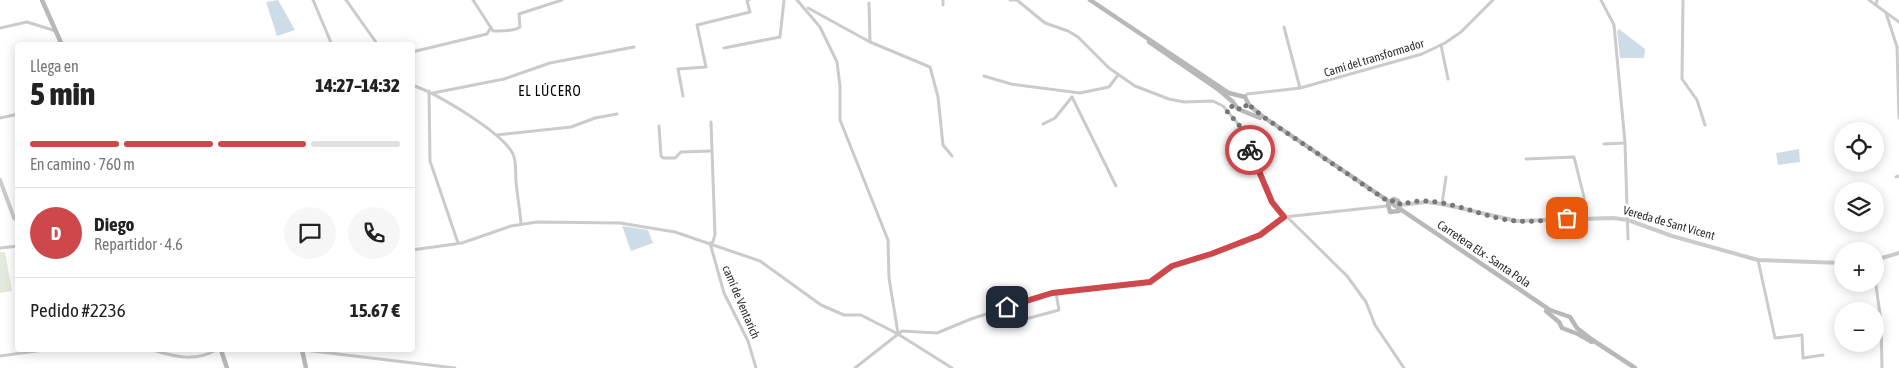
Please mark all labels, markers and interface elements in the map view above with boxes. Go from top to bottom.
street label: Camí del transformador [1322,36,1426,80]
text: Llega en [30,57,79,75]
text: 14:27–14:32 [315,74,400,96]
text: 5 min [30,75,95,112]
district label: EL LÚCERO [518,83,582,99]
map controls [1834,122,1884,352]
button: locate [1834,122,1884,172]
courier [1225,125,1275,175]
icon: bike [1236,136,1264,164]
text: En camino · 760 m [30,155,135,173]
button: layers [1834,182,1884,232]
pin [1546,197,1588,239]
street label: Vereda de Sant Vicent [1621,203,1717,243]
icon: bag [1553,204,1581,232]
button: chat [284,207,336,259]
button: phone [348,207,400,259]
text: Diego [94,213,134,235]
street label: Carretera Elx - Santa Pola [1435,218,1533,290]
text: D [51,222,61,244]
text: Repartidor · 4.6 [94,235,183,253]
button: + [1834,242,1884,292]
street label: camí de Ventarich [719,263,763,341]
pin [986,286,1028,328]
icon: home [993,293,1021,321]
text: Pedido #2236 [30,299,126,321]
text: 15.67 € [350,299,400,321]
button: − [1834,302,1884,352]

